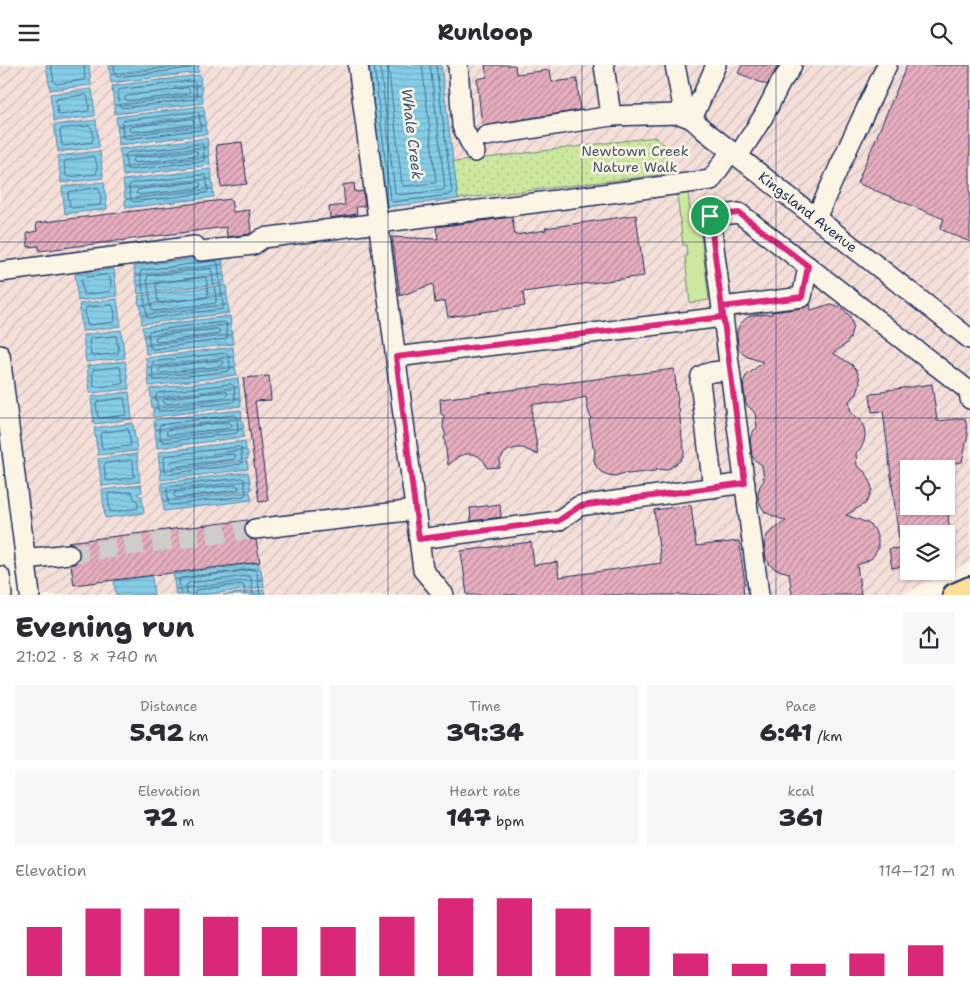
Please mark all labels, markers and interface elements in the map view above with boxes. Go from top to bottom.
text: Runloop [437,18,533,47]
icon: menu [15,19,43,47]
icon: search [927,19,955,47]
water label: Whale Creek [396,87,428,181]
park label: Newtown Creek Nature Walk [581,142,689,176]
street label: Kingsland Avenue [755,168,861,256]
pin [689,195,731,237]
icon: arrive [696,202,724,230]
map controls [900,460,955,580]
button: locate [900,460,955,515]
button: layers [900,525,955,580]
text: Evening run [15,608,194,646]
button: share [903,612,955,664]
text: 21:02 · 8 × 740 m [15,646,158,667]
text: Distance [140,697,198,715]
text: Time [469,697,501,715]
text: Pace [786,697,816,715]
text: 5.92 [130,715,184,749]
text: 39:34 [446,715,524,749]
text: 6:41 [760,715,813,749]
text: km [184,727,208,745]
text: /km [813,727,842,745]
text: Elevation [138,782,200,800]
text: Heart rate [449,782,521,800]
text: kcal [787,782,815,800]
text: 72 [144,800,178,834]
text: 147 [446,800,491,834]
text: 361 [779,800,823,834]
text: m [178,812,194,830]
text: bpm [491,812,524,830]
text: Elevation [15,860,87,881]
text: 114–121 m [878,860,955,881]

